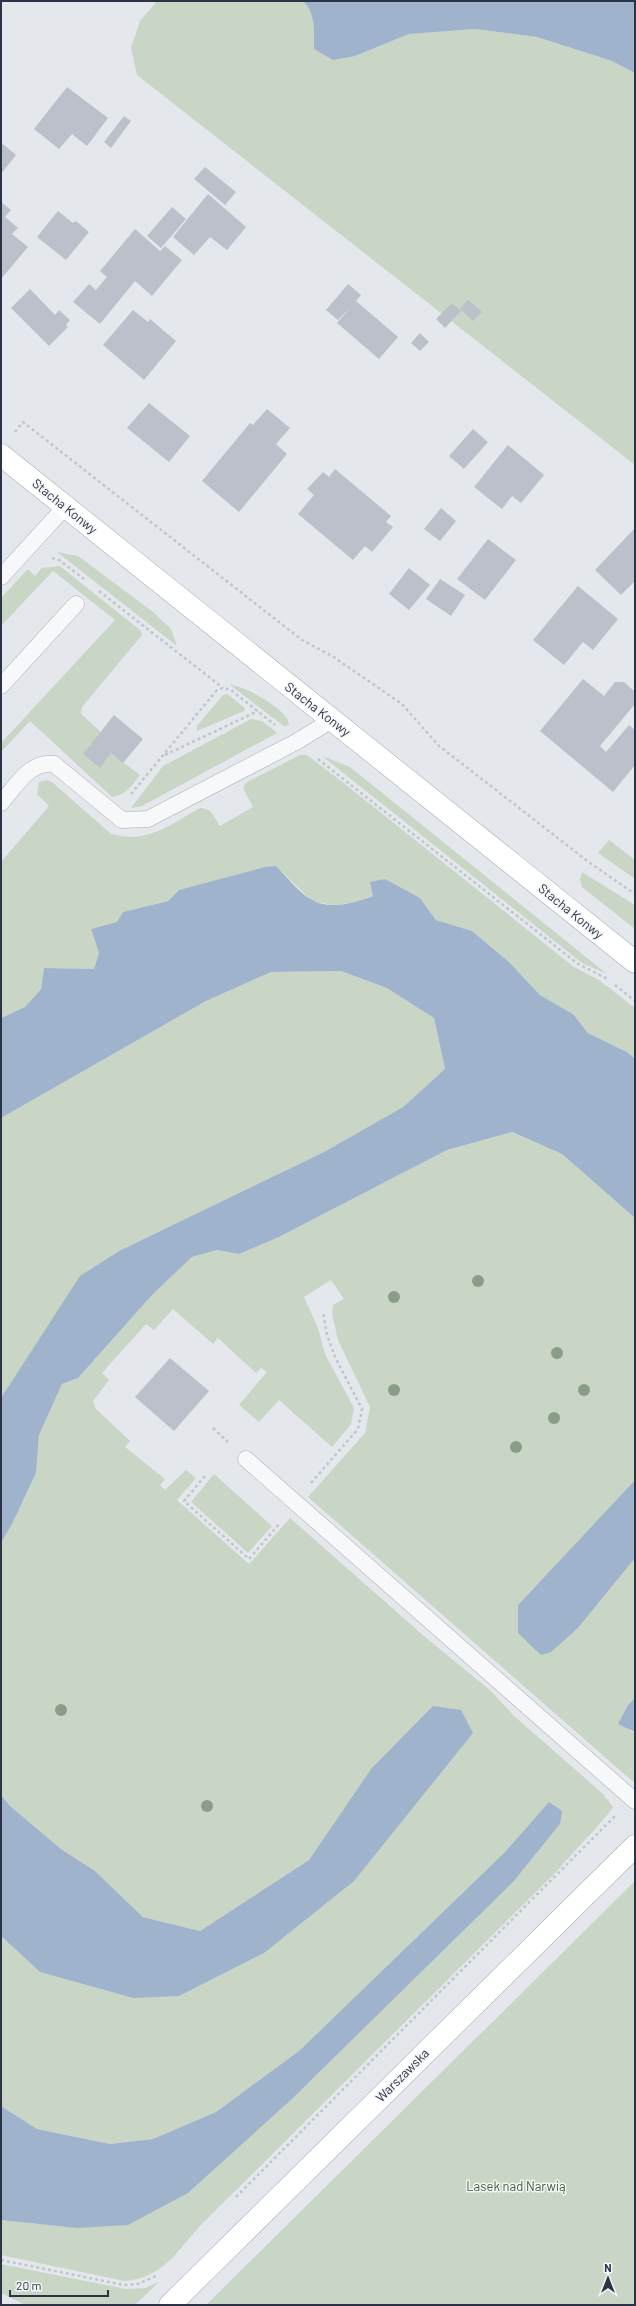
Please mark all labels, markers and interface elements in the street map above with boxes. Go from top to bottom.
street label: Stacha Konwy [29,475,101,537]
street label: Stacha Konwy [282,678,354,740]
street label: Stacha Konwy [535,880,607,942]
street label: Warszawska [372,2045,432,2105]
park label: Lasek nad Narwią [466,2178,566,2194]
north arrow [588,2258,628,2298]
text: N [604,2261,612,2274]
scale bar [10,2272,108,2298]
text: 20 m [16,2278,42,2292]

